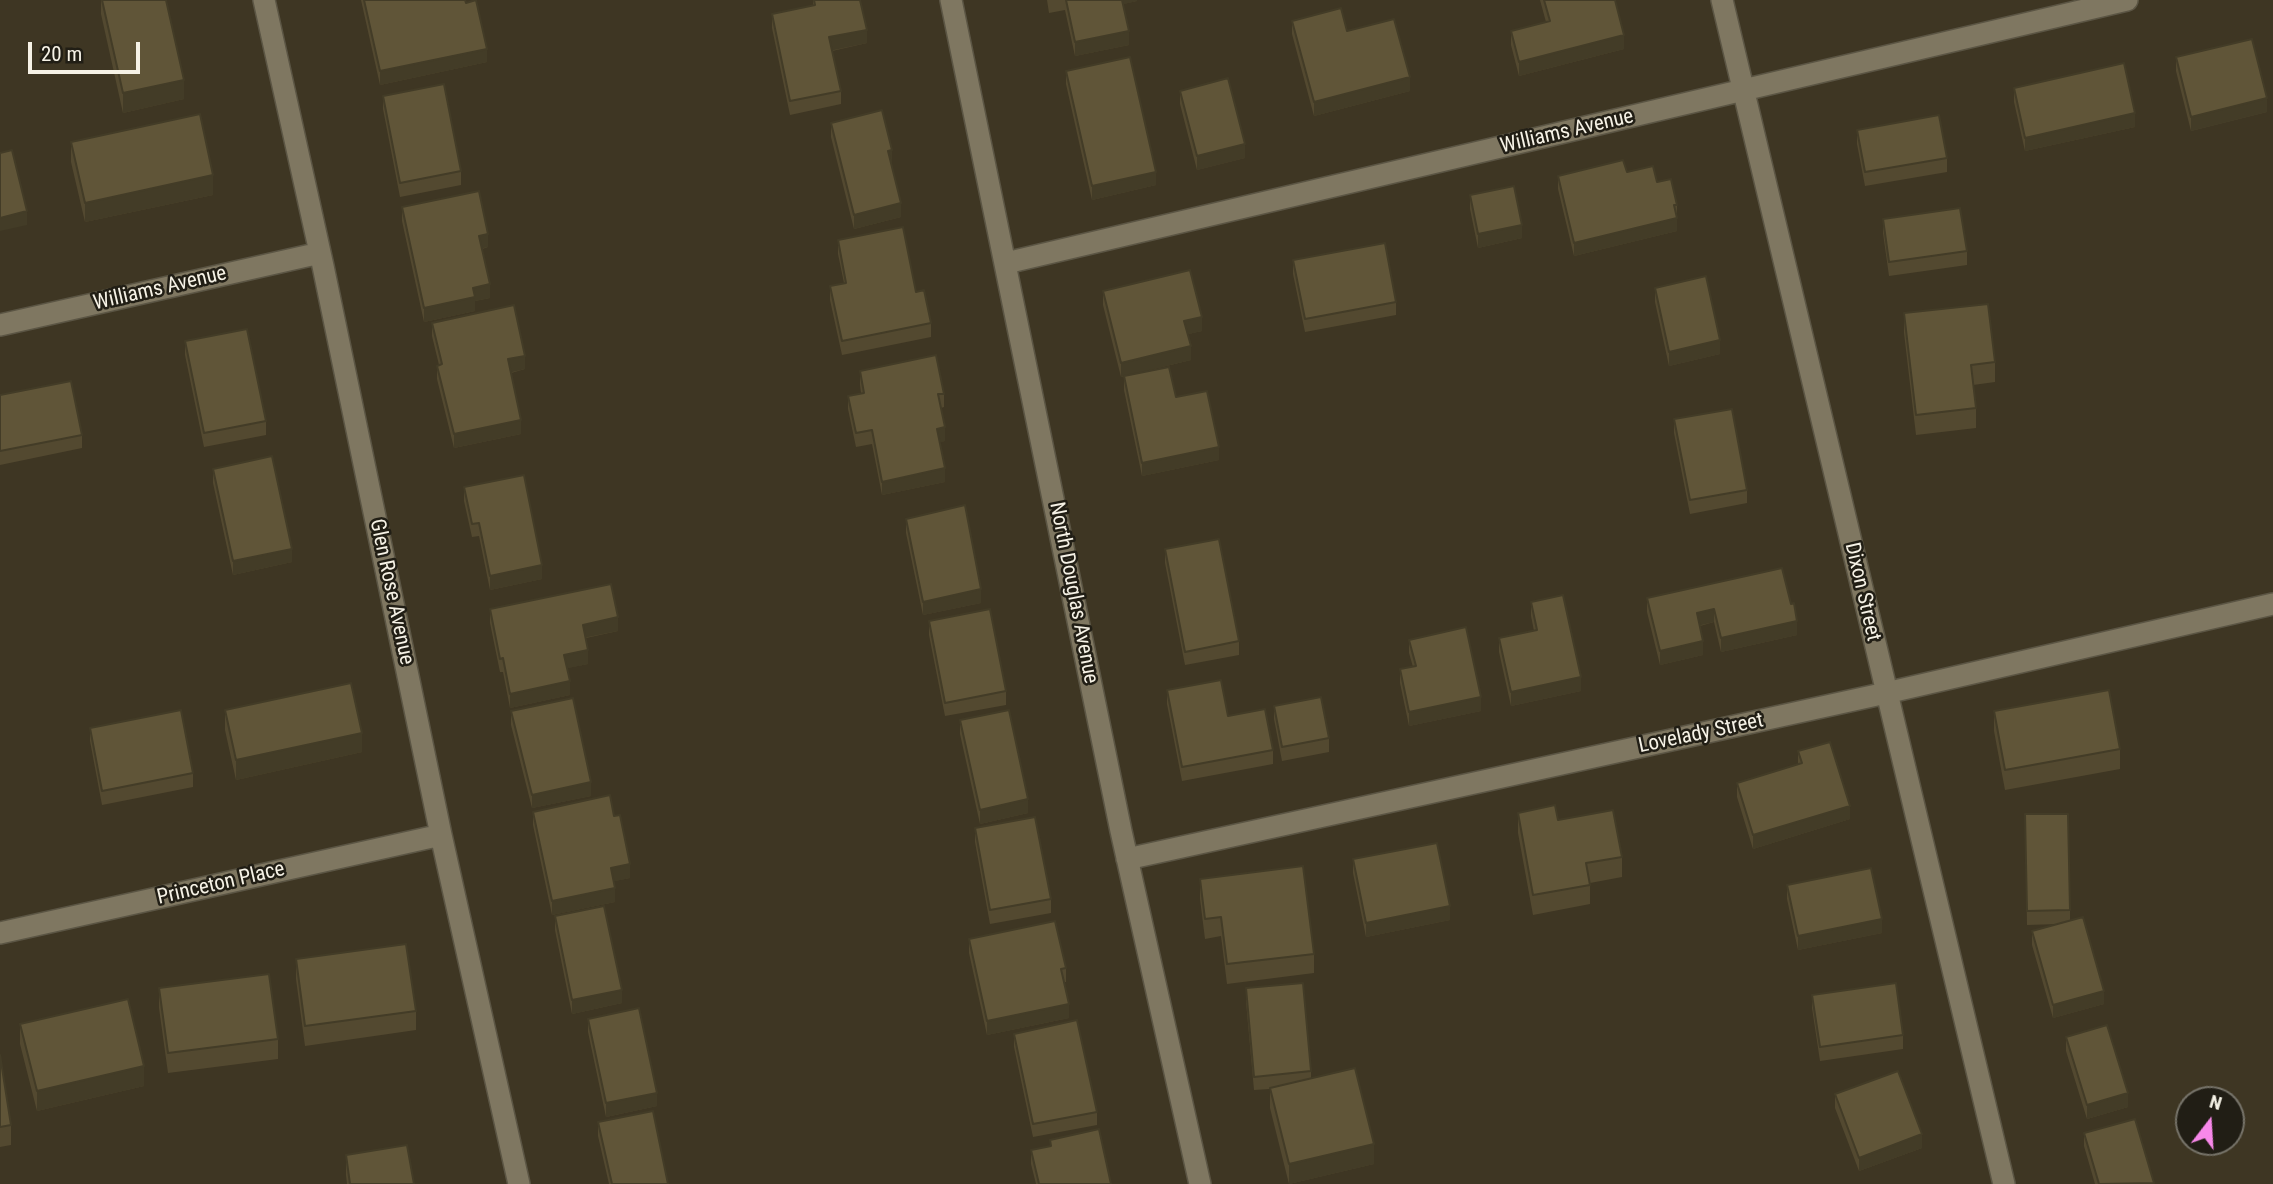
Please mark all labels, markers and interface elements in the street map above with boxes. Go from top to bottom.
scale bar [32,28,144,72]
text: 20 m [41,42,82,66]
street label: Williams Avenue [1498,104,1636,160]
street label: Williams Avenue [91,261,229,317]
street label: North Douglas Avenue [1043,500,1103,686]
street label: Glen Rose Avenue [363,517,419,667]
street label: Dixon Street [1838,540,1886,644]
street label: Lovelady Street [1636,708,1766,760]
street label: Princeton Place [155,857,287,911]
north arrow [2175,1086,2245,1156]
text: N [2207,1090,2225,1115]

